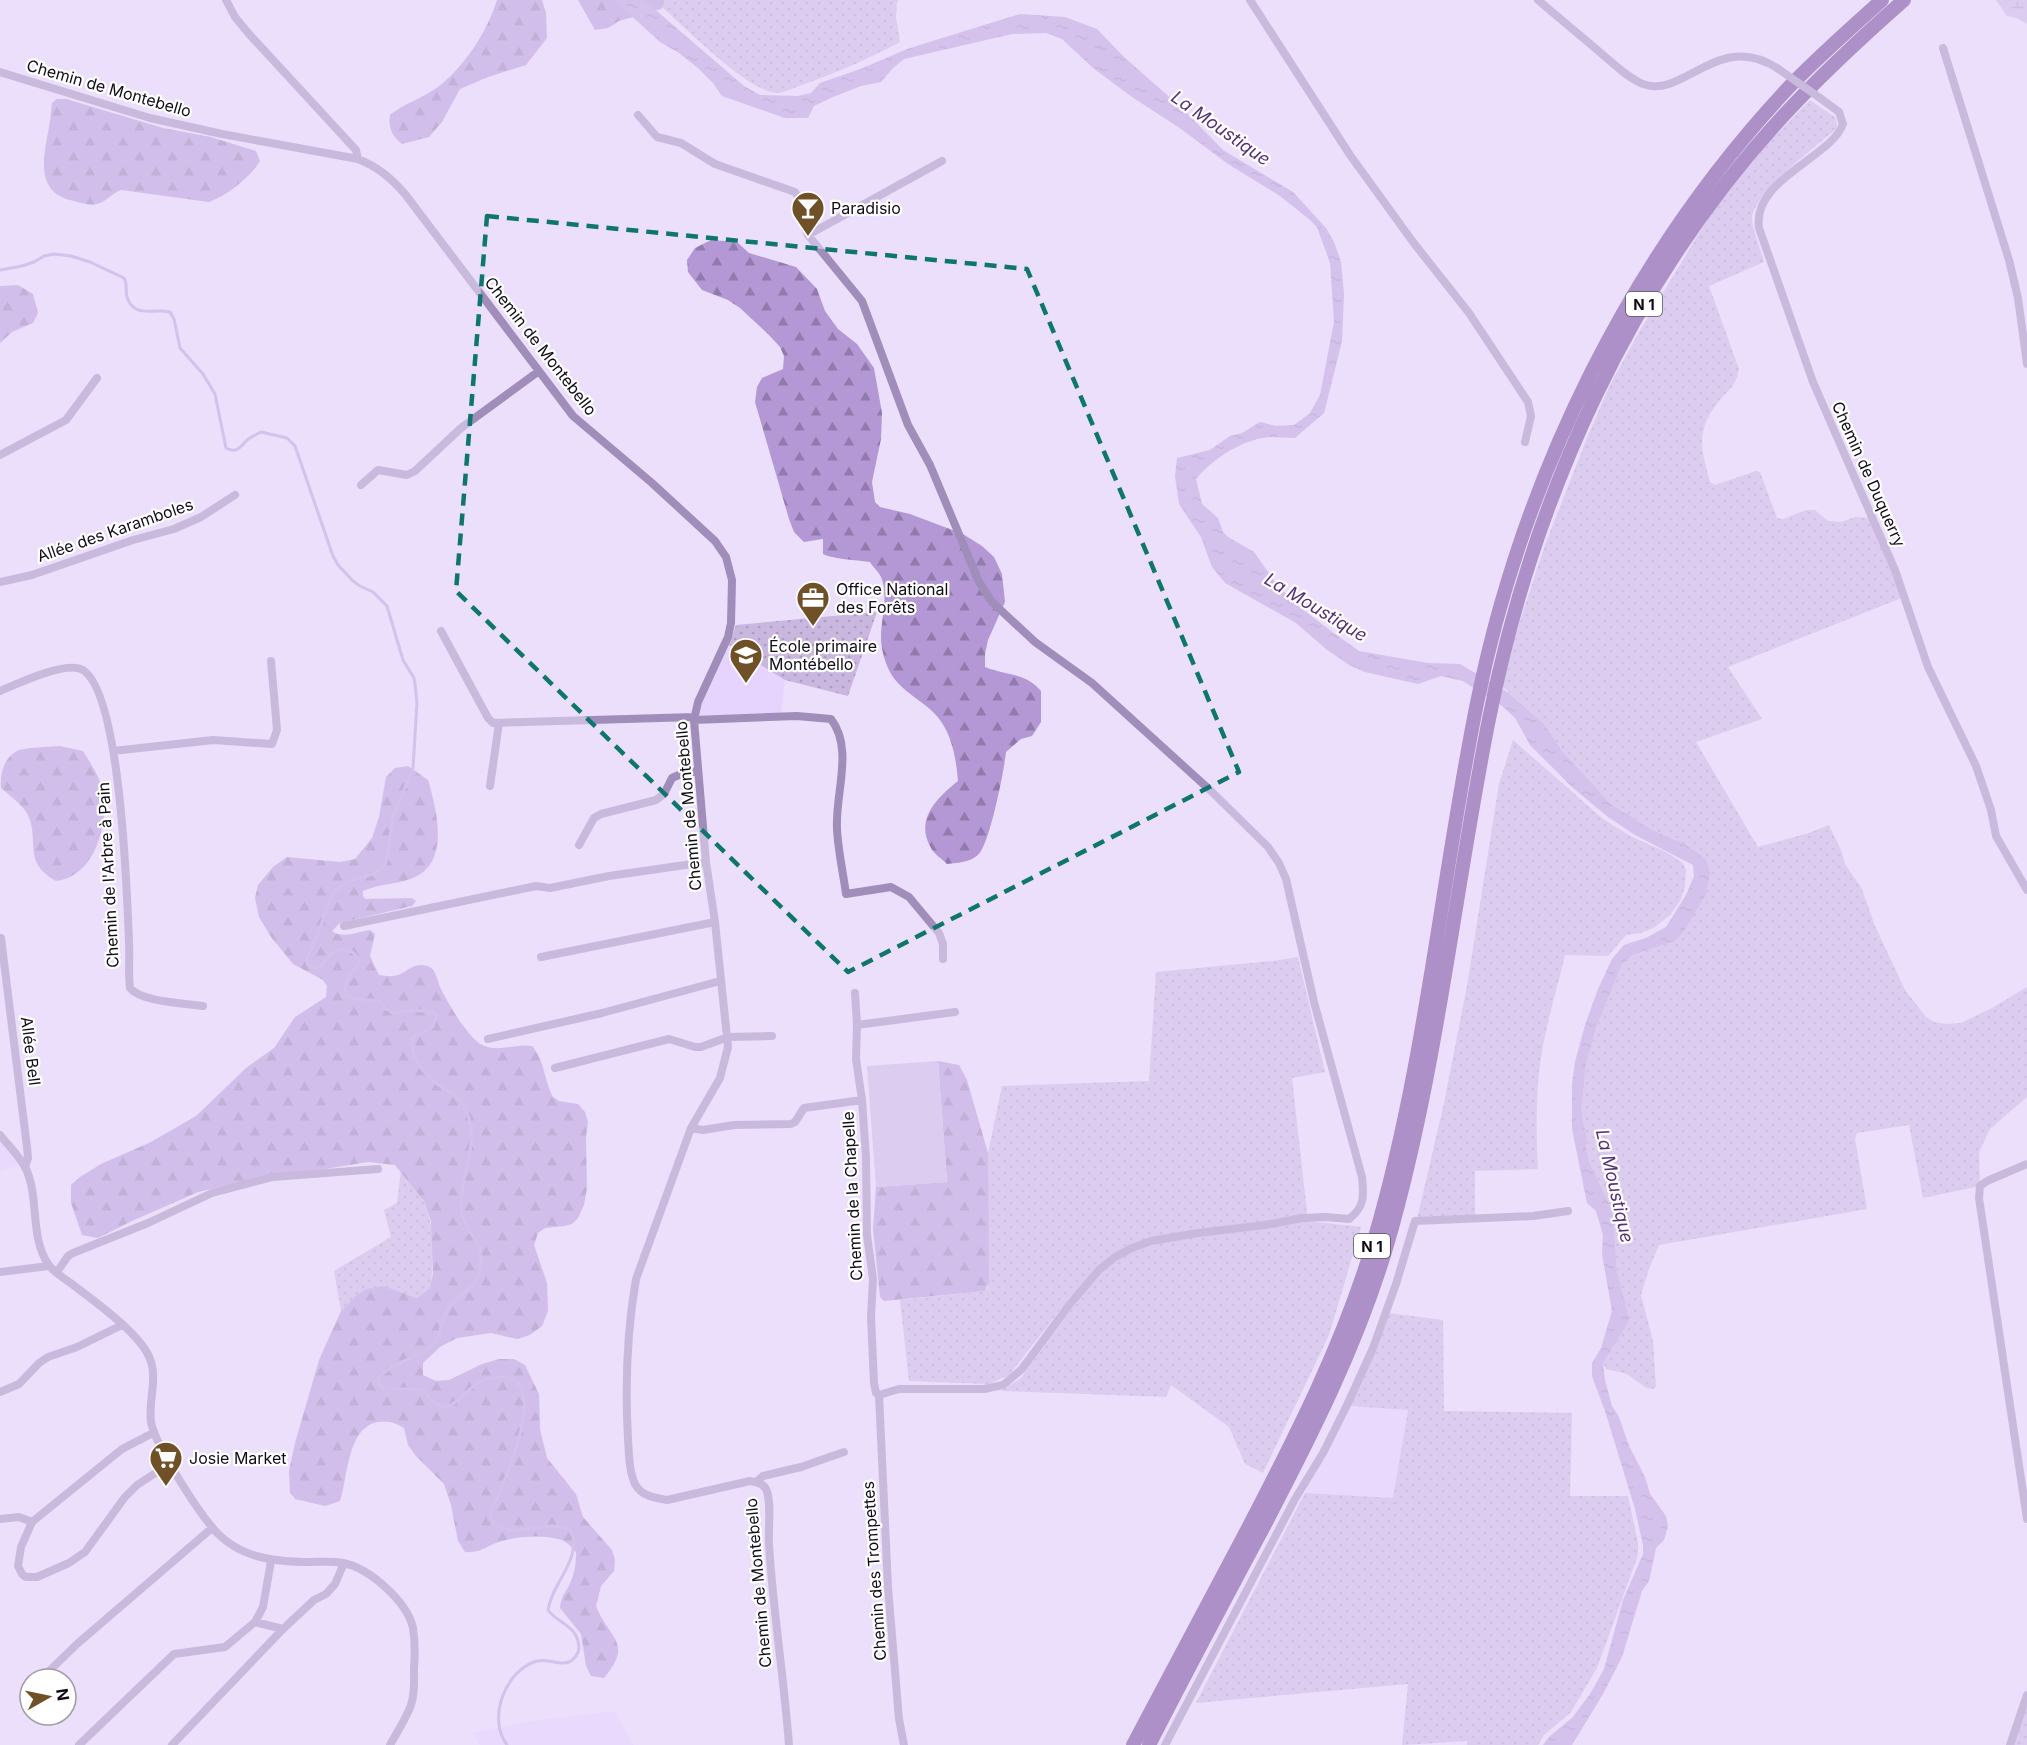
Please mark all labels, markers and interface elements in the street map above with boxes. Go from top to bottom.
street label: Chemin de Montebello [24,55,194,121]
water label: La Moustique [1168,86,1274,170]
bar icon: Paradisio [790,190,826,237]
place label: Paradisio [831,198,901,218]
street label: Chemin de Montebello [481,273,601,419]
road number: N 1 [1626,292,1662,316]
street label: Chemin de Duquerry [1828,398,1910,550]
street label: Allée des Karamboles [34,494,196,566]
water label: La Moustique [1261,568,1371,646]
place label: Office National des Forêts [836,579,948,617]
office icon: Office National des Forêts [795,580,831,627]
place label: École primaire Montébello [769,636,877,674]
school or university icon: École primaire Montébello [728,637,764,684]
street label: Chemin de Montebello [671,720,705,892]
street label: Chemin de l'Arbre à Pain [93,782,123,968]
street label: Allée Bell [17,1015,45,1087]
street label: Chemin de la Chapelle [838,1111,866,1281]
water label: La Moustique [1592,1127,1638,1245]
road number: N 1 [1354,1234,1390,1258]
supermarket icon: Josie Market [148,1440,184,1487]
place label: Josie Market [189,1448,287,1468]
street label: Chemin des Trompettes [858,1481,890,1661]
street label: Chemin de Montebello [741,1497,775,1669]
north arrow [18,1667,78,1727]
text: N [52,1687,74,1702]

